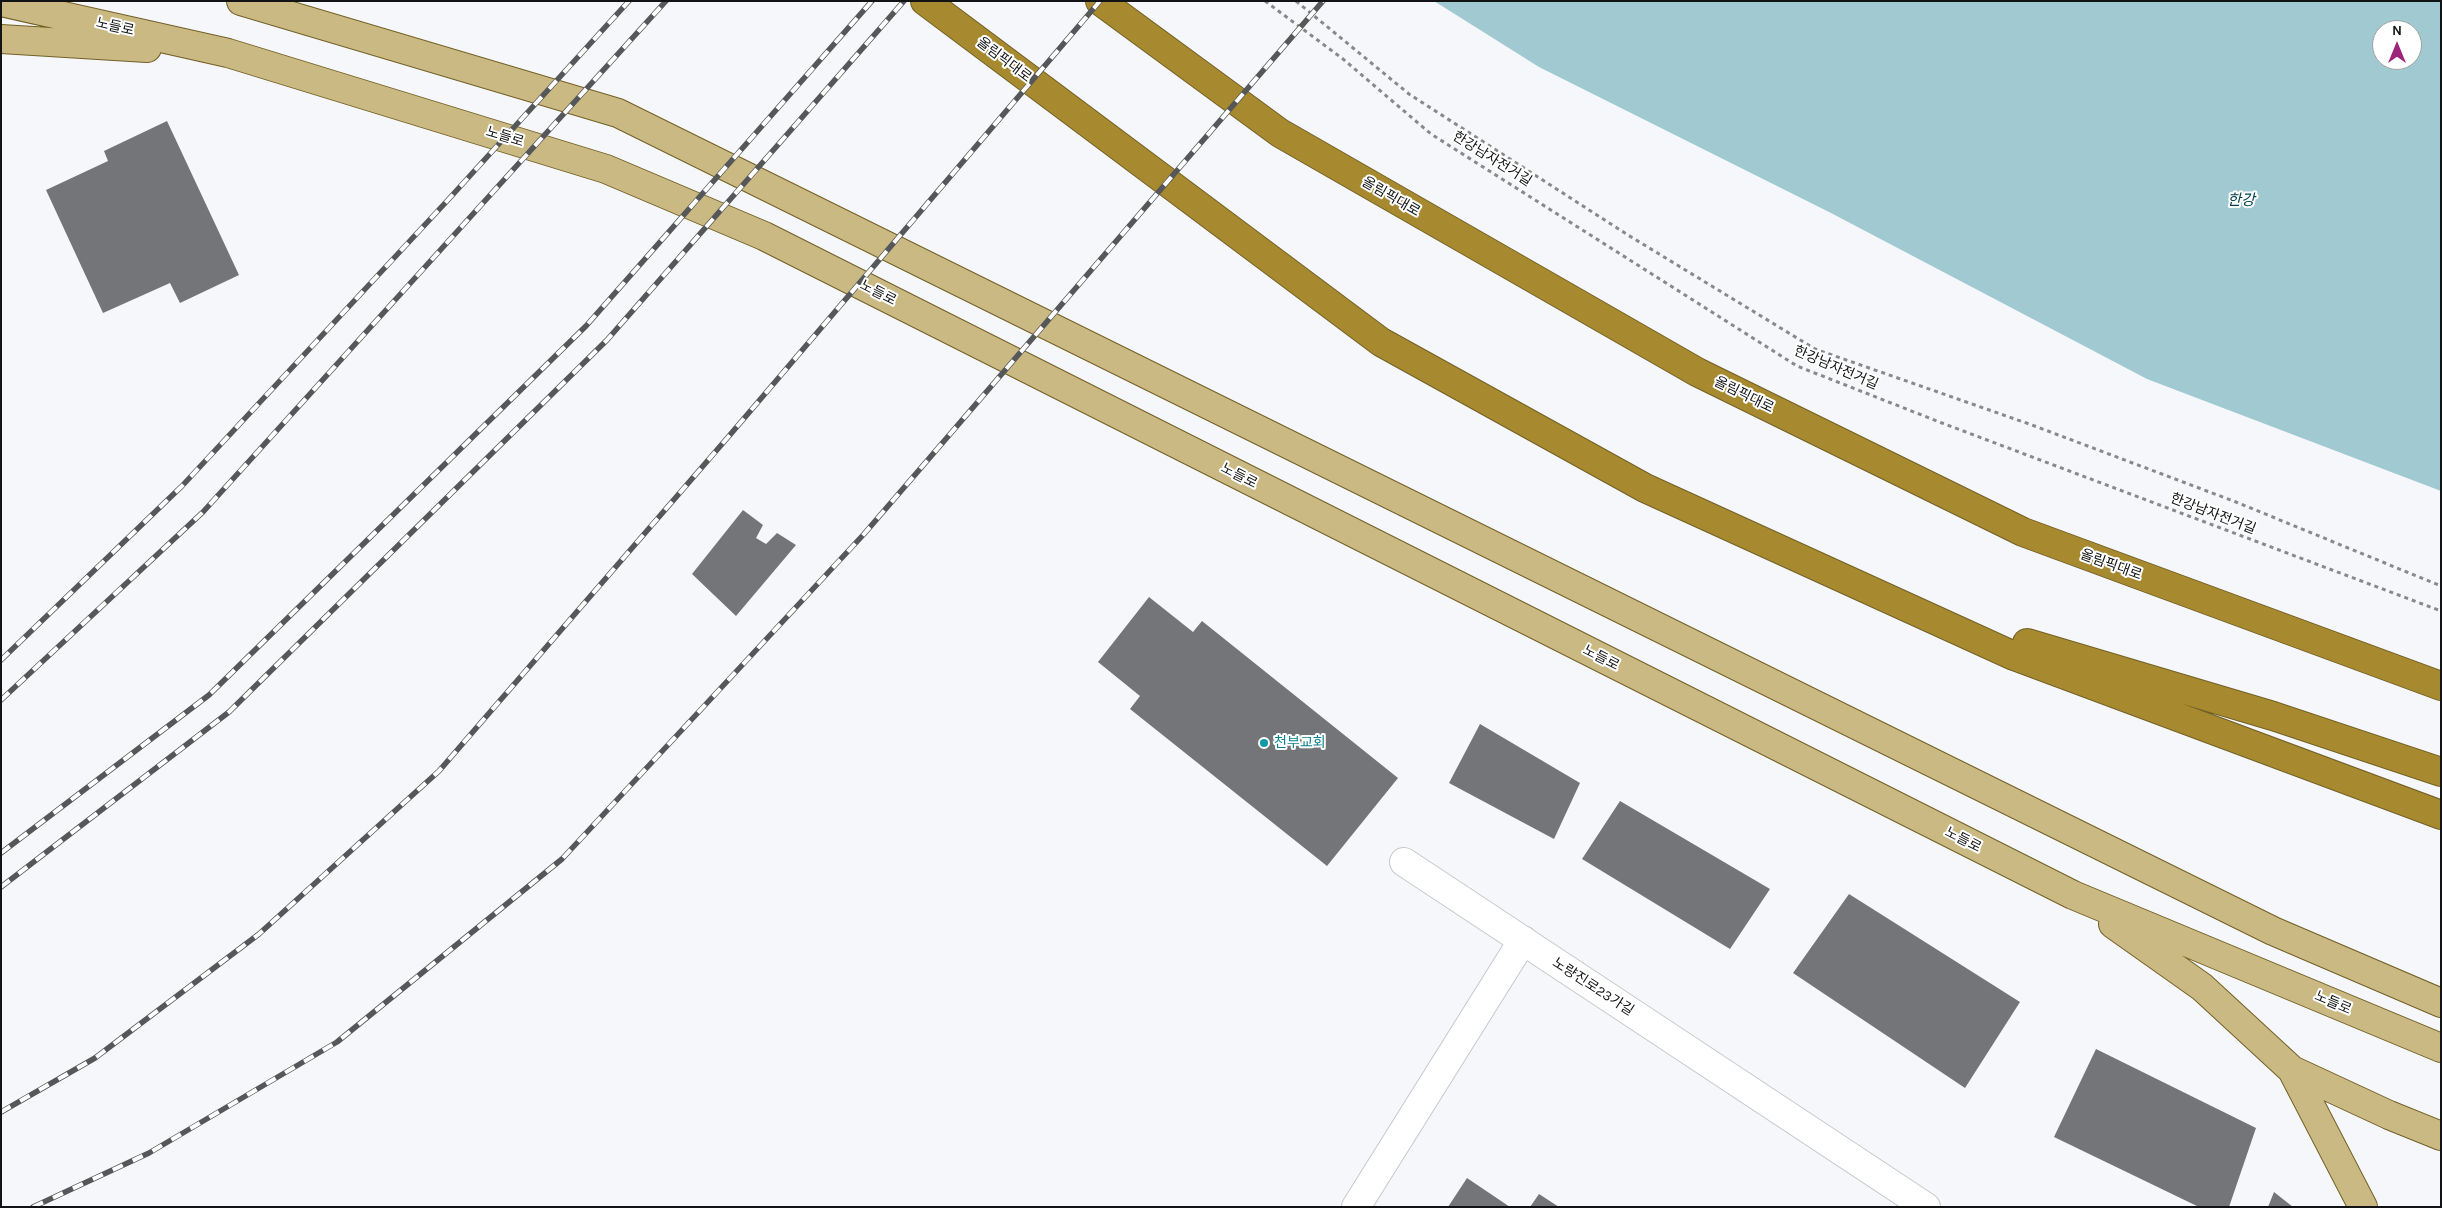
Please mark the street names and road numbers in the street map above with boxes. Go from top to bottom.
street label: 노들로 [94,14,136,40]
street label: 올림픽대로 [973,34,1035,86]
street label: 노들로 [484,123,526,151]
street label: 한강남자전거길 [1449,128,1535,190]
street label: 올림픽대로 [1359,174,1423,220]
street label: 노들로 [857,277,899,309]
street label: 한강남자전거길 [1791,343,1881,393]
street label: 올림픽대로 [1711,373,1777,417]
street label: 노들로 [1218,460,1260,492]
street label: 한강남자전거길 [2168,490,2258,538]
street label: 올림픽대로 [2078,546,2144,584]
street label: 노들로 [1580,642,1622,674]
street label: 노들로 [1942,824,1984,856]
street label: 노량진로23가길 [1549,954,1637,1020]
street label: 노들로 [2312,988,2354,1018]

